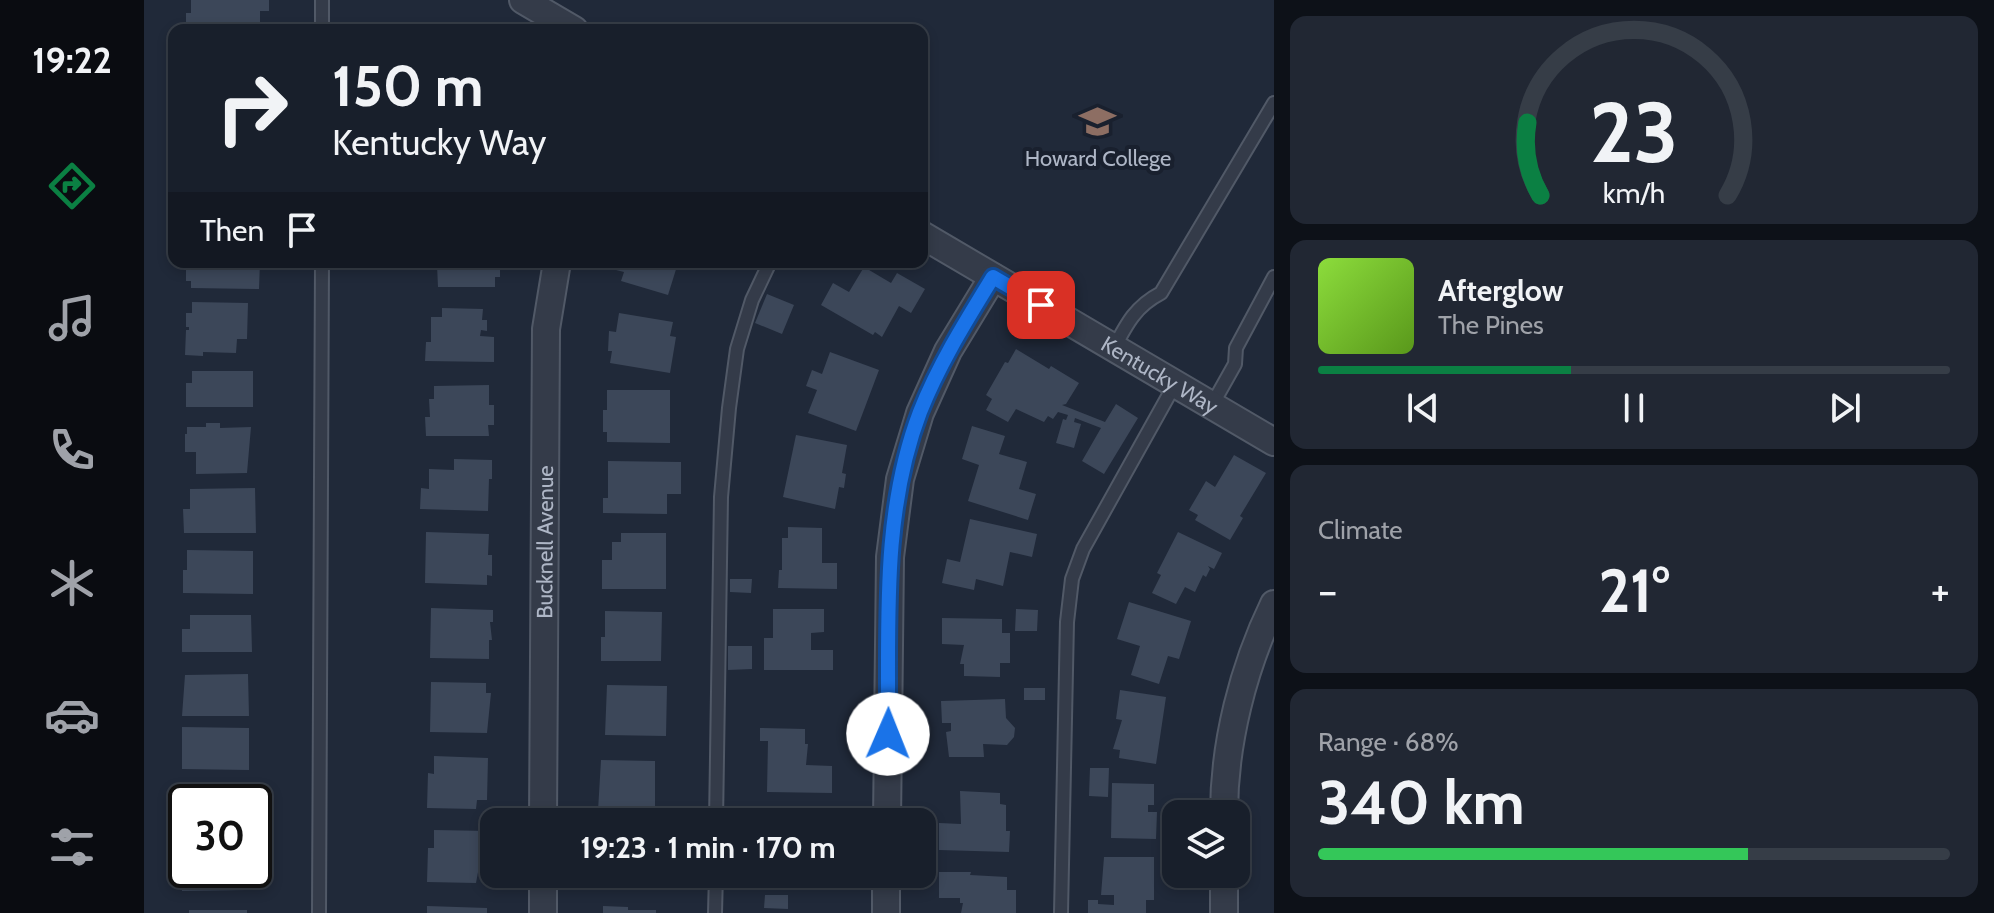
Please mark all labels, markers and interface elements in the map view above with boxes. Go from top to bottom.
text: 19:22 [32,38,112,82]
text: 150 m [332,52,484,120]
icon: right [200,56,304,160]
text: 23 [1590,82,1678,183]
school or university icon: Howard College [1079,103,1117,141]
text: Kentucky Way [332,120,547,164]
place label: Howard College [1025,145,1171,172]
icon: directions [44,158,100,214]
text: km/h [1603,175,1665,210]
icon: arrive [280,208,324,252]
text: Then [200,212,264,249]
pin [1007,271,1075,339]
text: Afterglow [1438,272,1564,309]
icon: arrive [1019,283,1063,327]
icon: music [44,290,100,346]
text: The Pines [1438,309,1544,341]
street label: Kentucky Way [1096,330,1223,420]
icon: previous [1401,386,1445,430]
icon: pause [1612,386,1656,430]
icon: next [1823,386,1867,430]
icon: phone [44,422,100,478]
street label: Bucknell Avenue [531,465,559,619]
text: Climate [1318,514,1403,546]
text: 21° [1598,554,1670,627]
icon: climate [44,555,100,611]
text: − [1318,564,1337,617]
text: + [1931,564,1950,617]
icon: car [44,687,100,743]
position arrow [846,692,930,776]
text: Range · 68% [1318,726,1459,758]
text: 340 km [1318,766,1525,839]
speed limit sign: 30 [168,784,272,888]
map controls [1162,800,1250,888]
button: layers [1162,800,1250,888]
icon: filters [44,819,100,875]
text: 19:23 · 1 min · 170 m [580,829,836,866]

